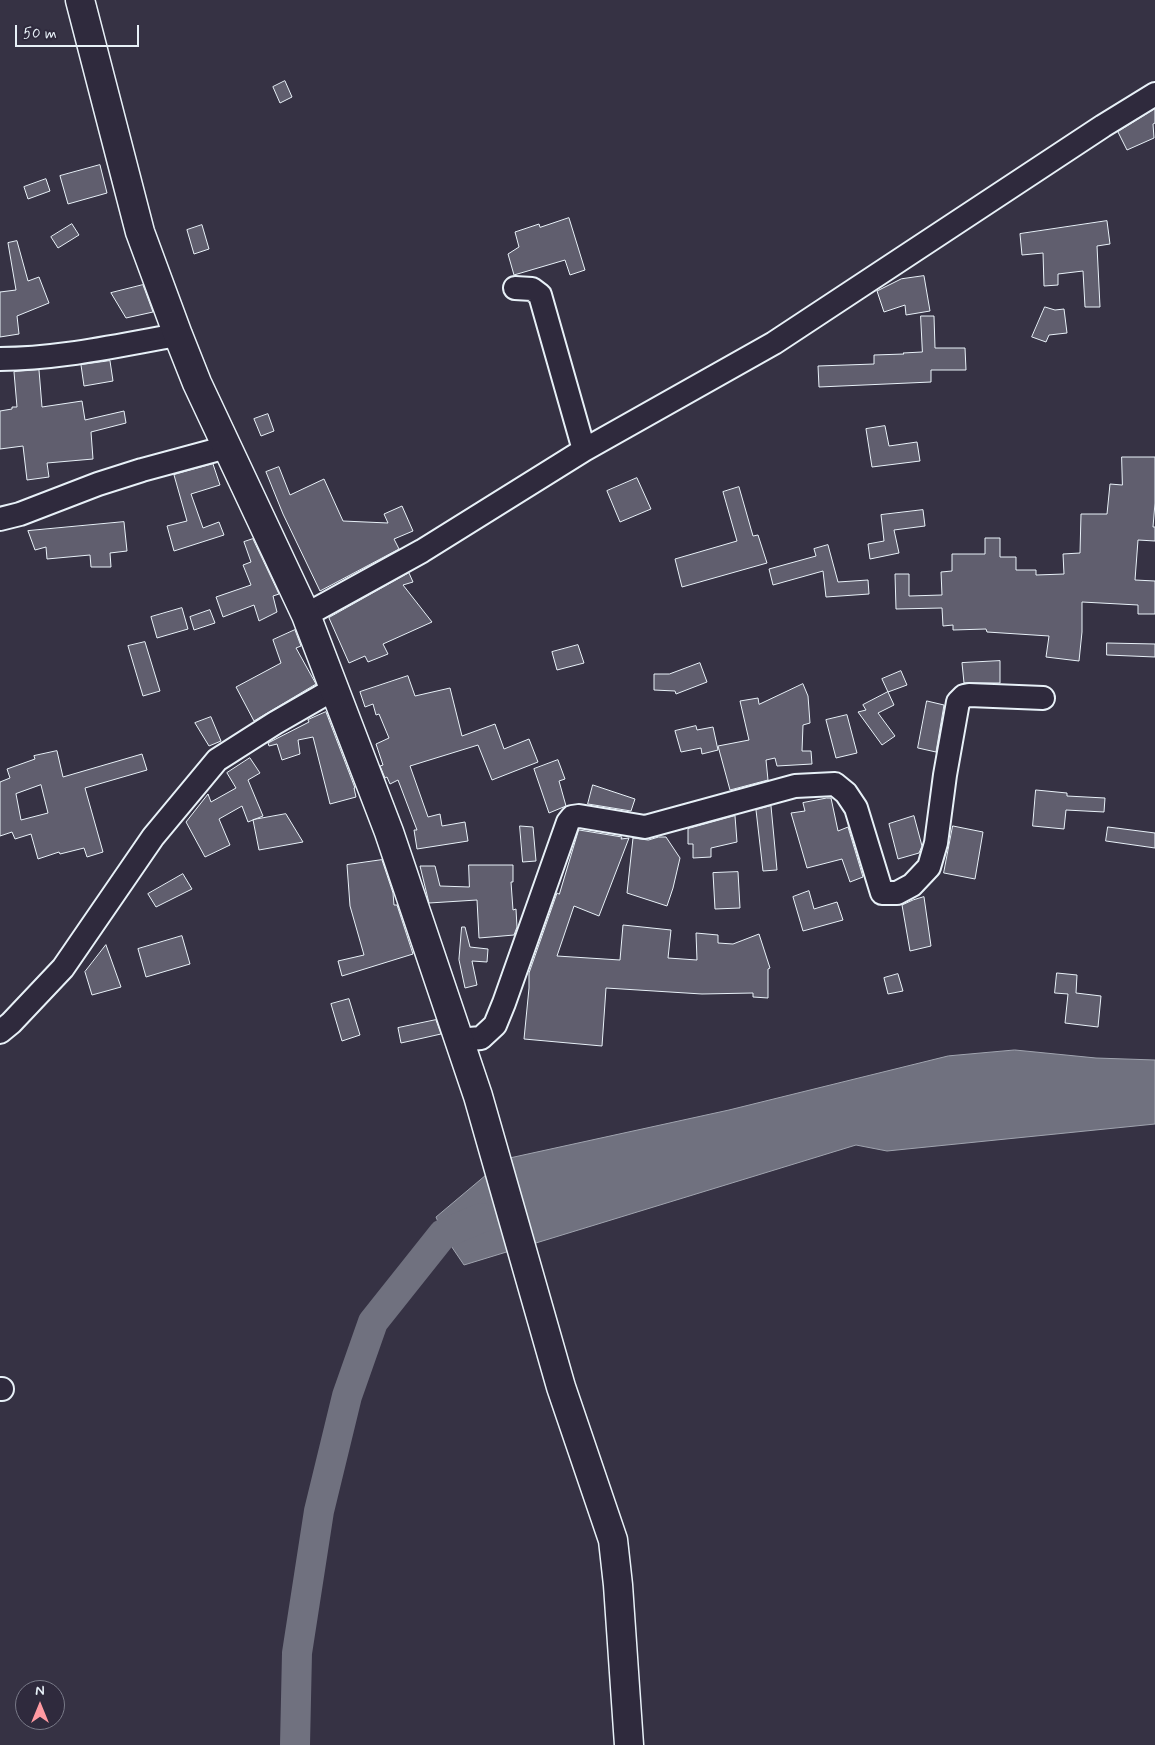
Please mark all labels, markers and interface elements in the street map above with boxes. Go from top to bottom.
scale bar [18,15,141,47]
text: 50 m [23,24,57,44]
north arrow [15,1680,65,1730]
text: N [35,1682,45,1700]

